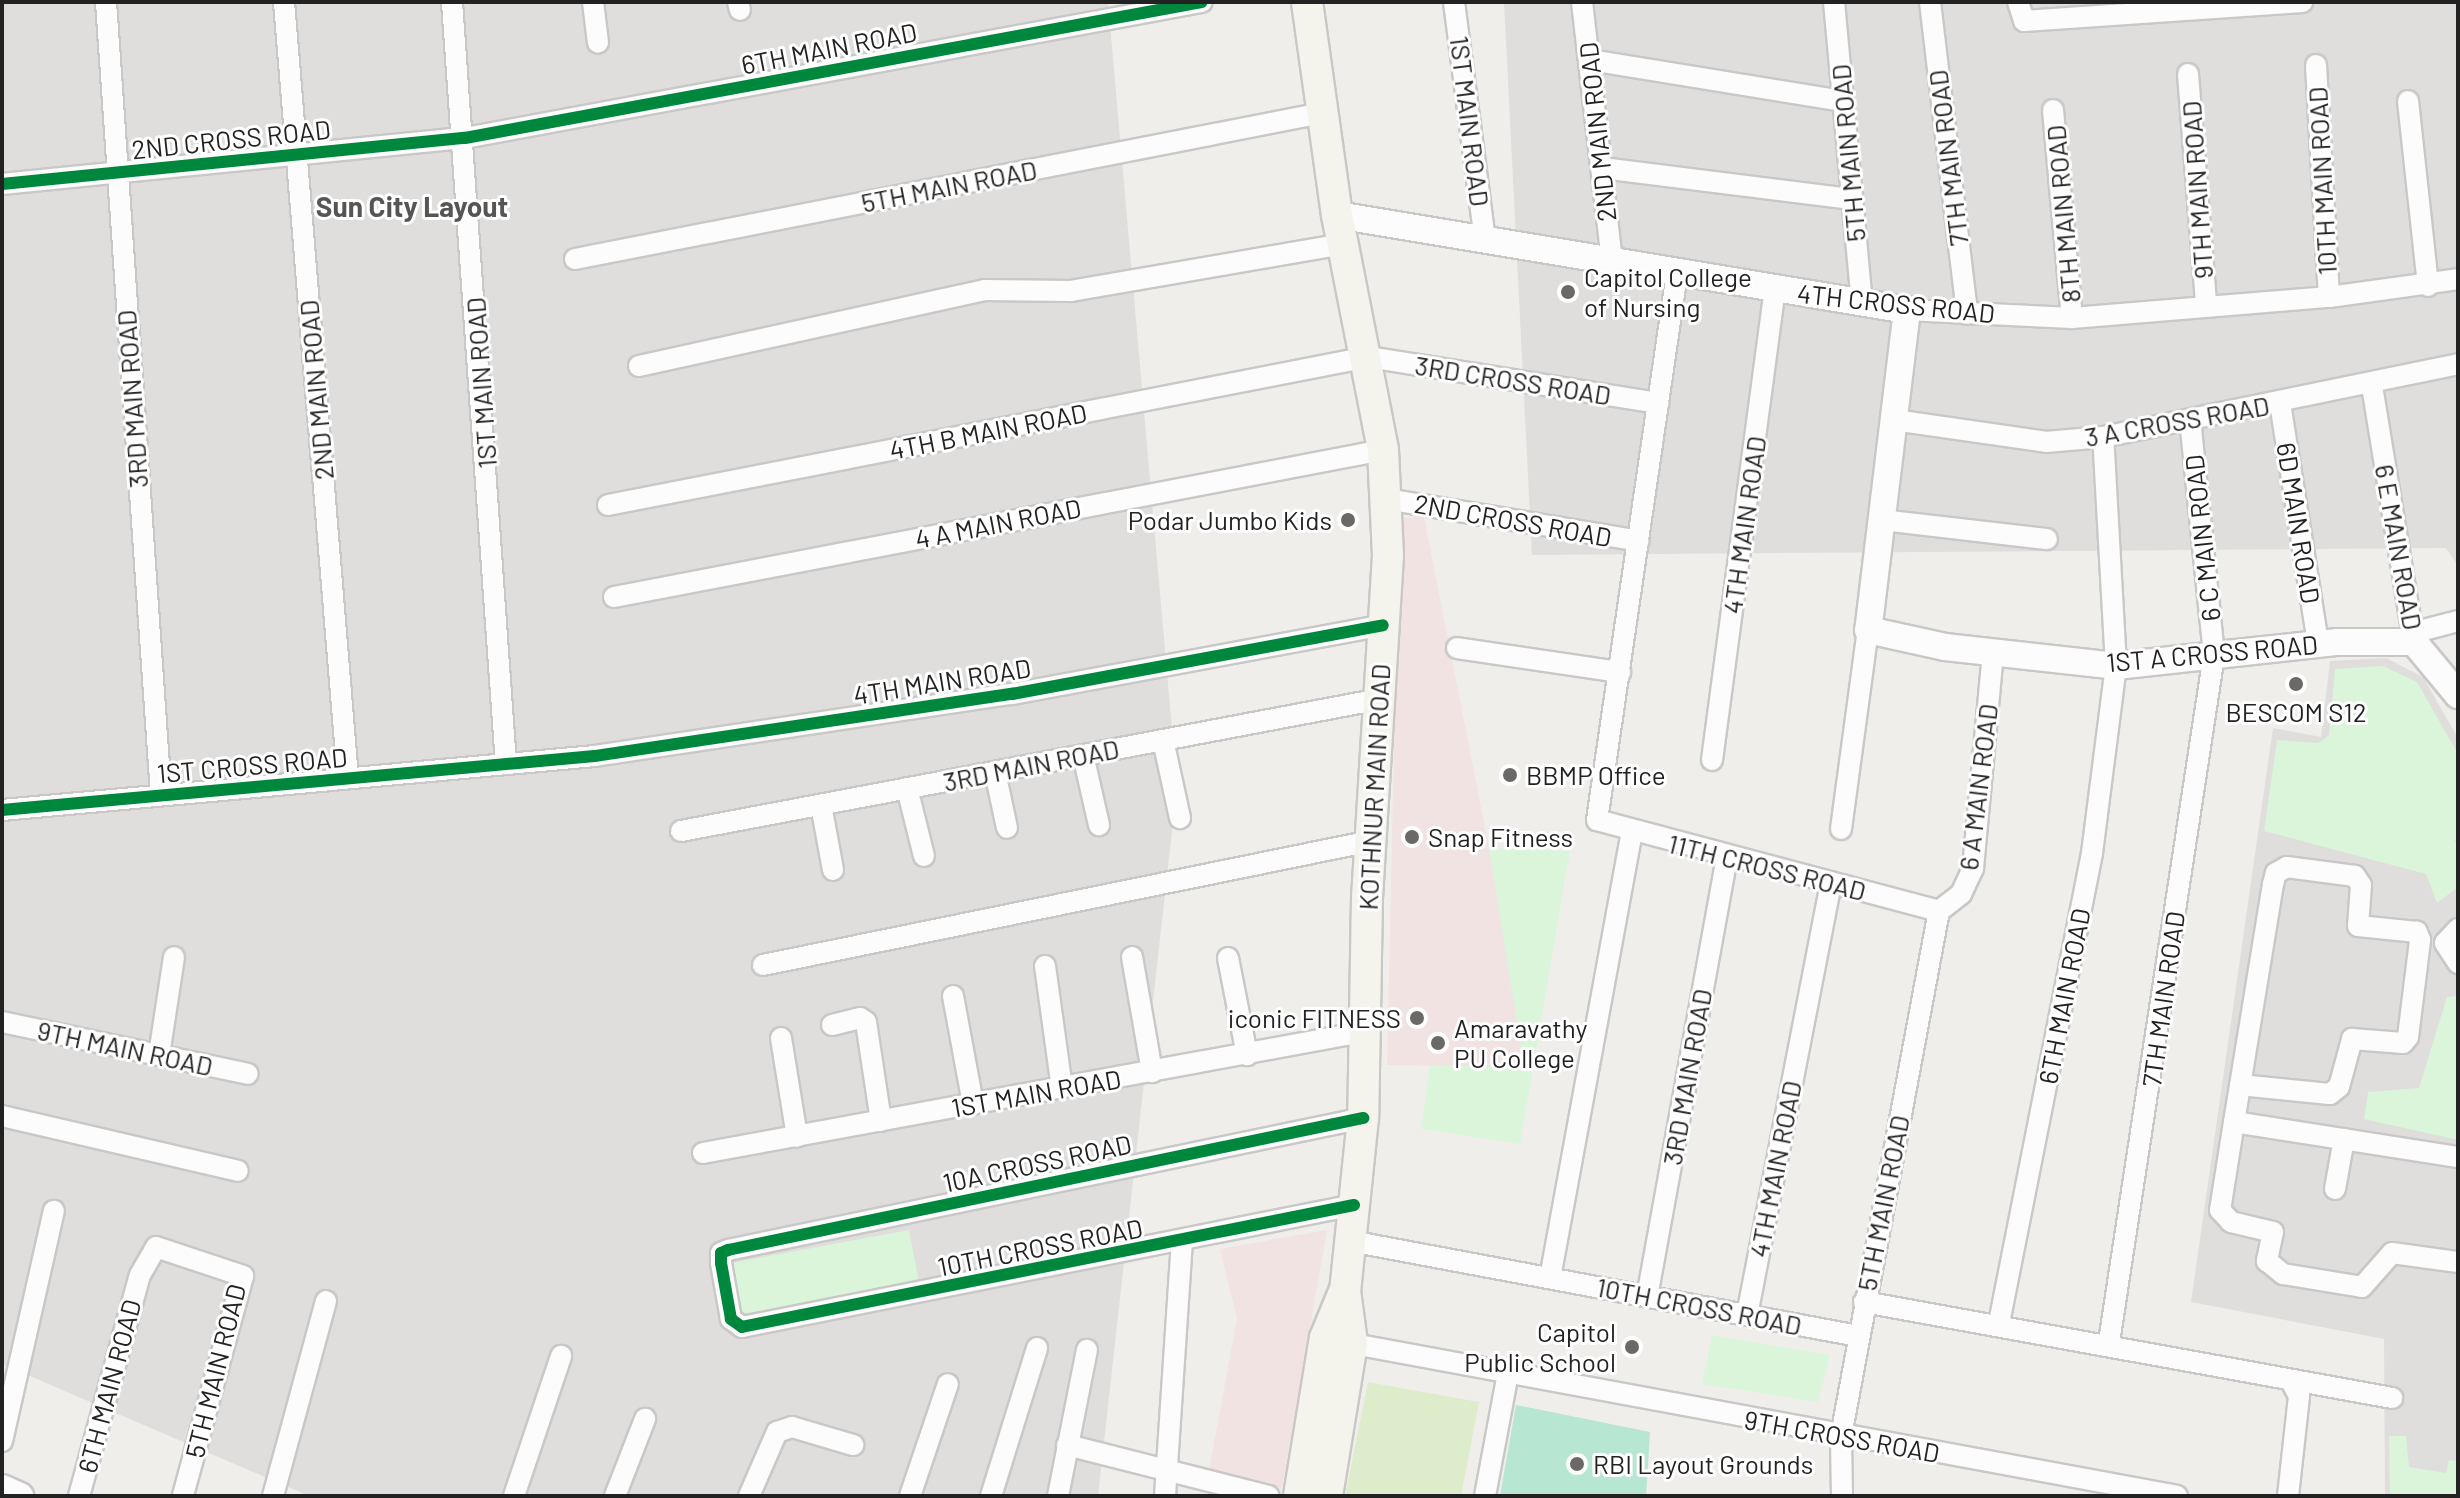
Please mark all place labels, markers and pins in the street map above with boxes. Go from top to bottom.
place label: Capitol College of Nursing [1584,261,1752,322]
marker: Capitol College of Nursing [1559,283,1577,301]
place label: Podar Jumbo Kids [1128,504,1332,536]
marker: Podar Jumbo Kids [1339,511,1357,529]
marker: BESCOM S12 [2287,675,2305,693]
place label: BESCOM S12 [2225,696,2367,728]
place label: BBMP Office [1526,759,1666,791]
marker: BBMP Office [1501,766,1519,784]
place label: Snap Fitness [1428,821,1573,853]
marker: Snap Fitness [1403,828,1421,846]
place label: iconic FITNESS [1228,1002,1401,1034]
marker: iconic FITNESS [1408,1009,1426,1027]
place label: Amaravathy PU College [1454,1012,1588,1074]
marker: Amaravathy PU College [1429,1034,1447,1052]
place label: Capitol Public School [1464,1316,1616,1378]
marker: Capitol Public School [1623,1338,1641,1356]
place label: RBI Layout Grounds [1593,1448,1813,1480]
marker: RBI Layout Grounds [1568,1455,1586,1473]

